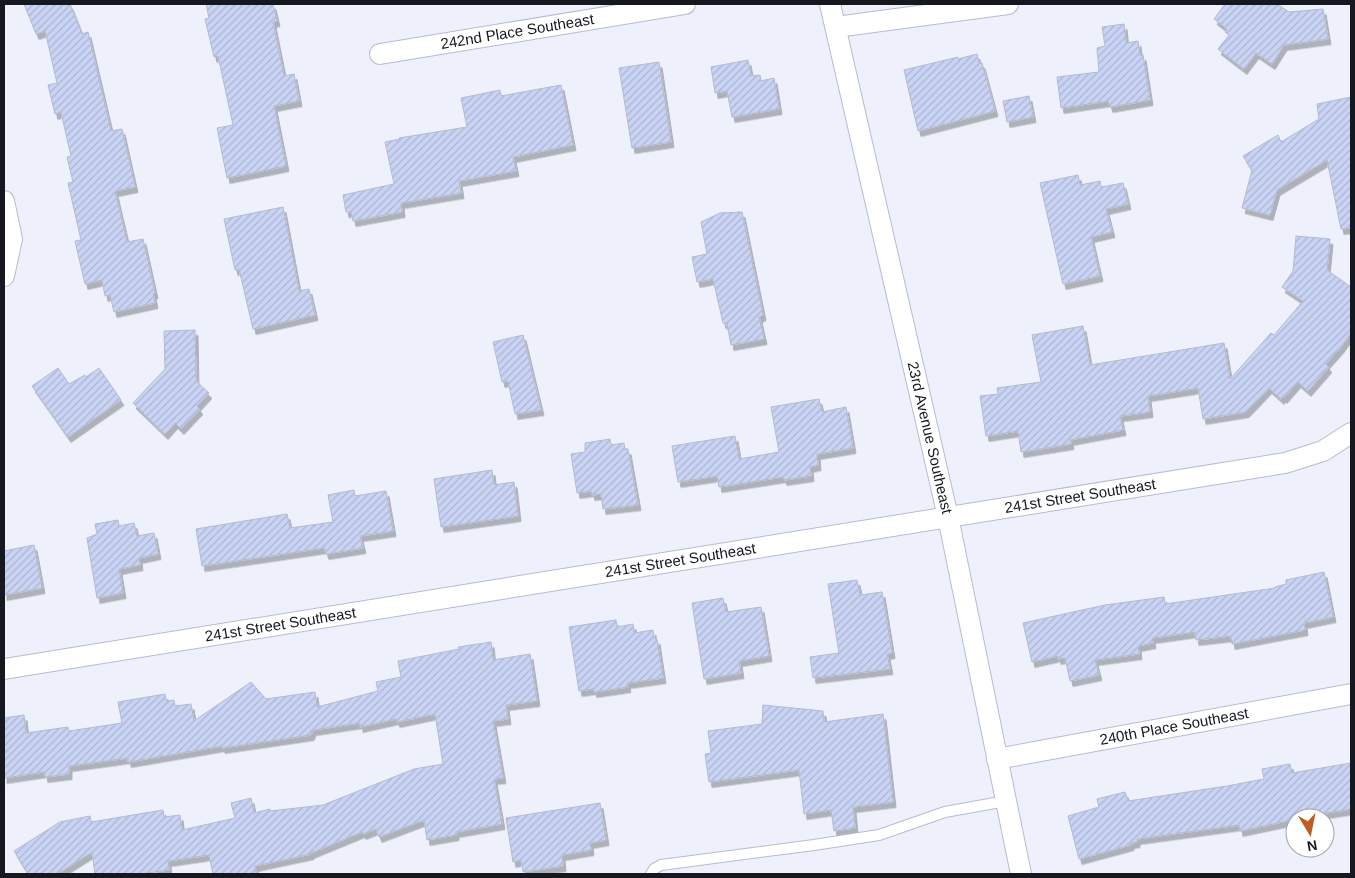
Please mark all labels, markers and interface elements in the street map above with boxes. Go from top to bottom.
street label: 242nd Place Southeast [439,10,596,52]
street label: 23rd Avenue Southeast [905,360,956,516]
street label: 241st Street Southeast [1003,475,1158,516]
street label: 241st Street Southeast [604,539,758,580]
street label: 241st Street Southeast [204,603,358,645]
street label: 240th Place Southeast [1098,704,1251,748]
north arrow [1285,808,1335,858]
text: N [1306,837,1319,855]

